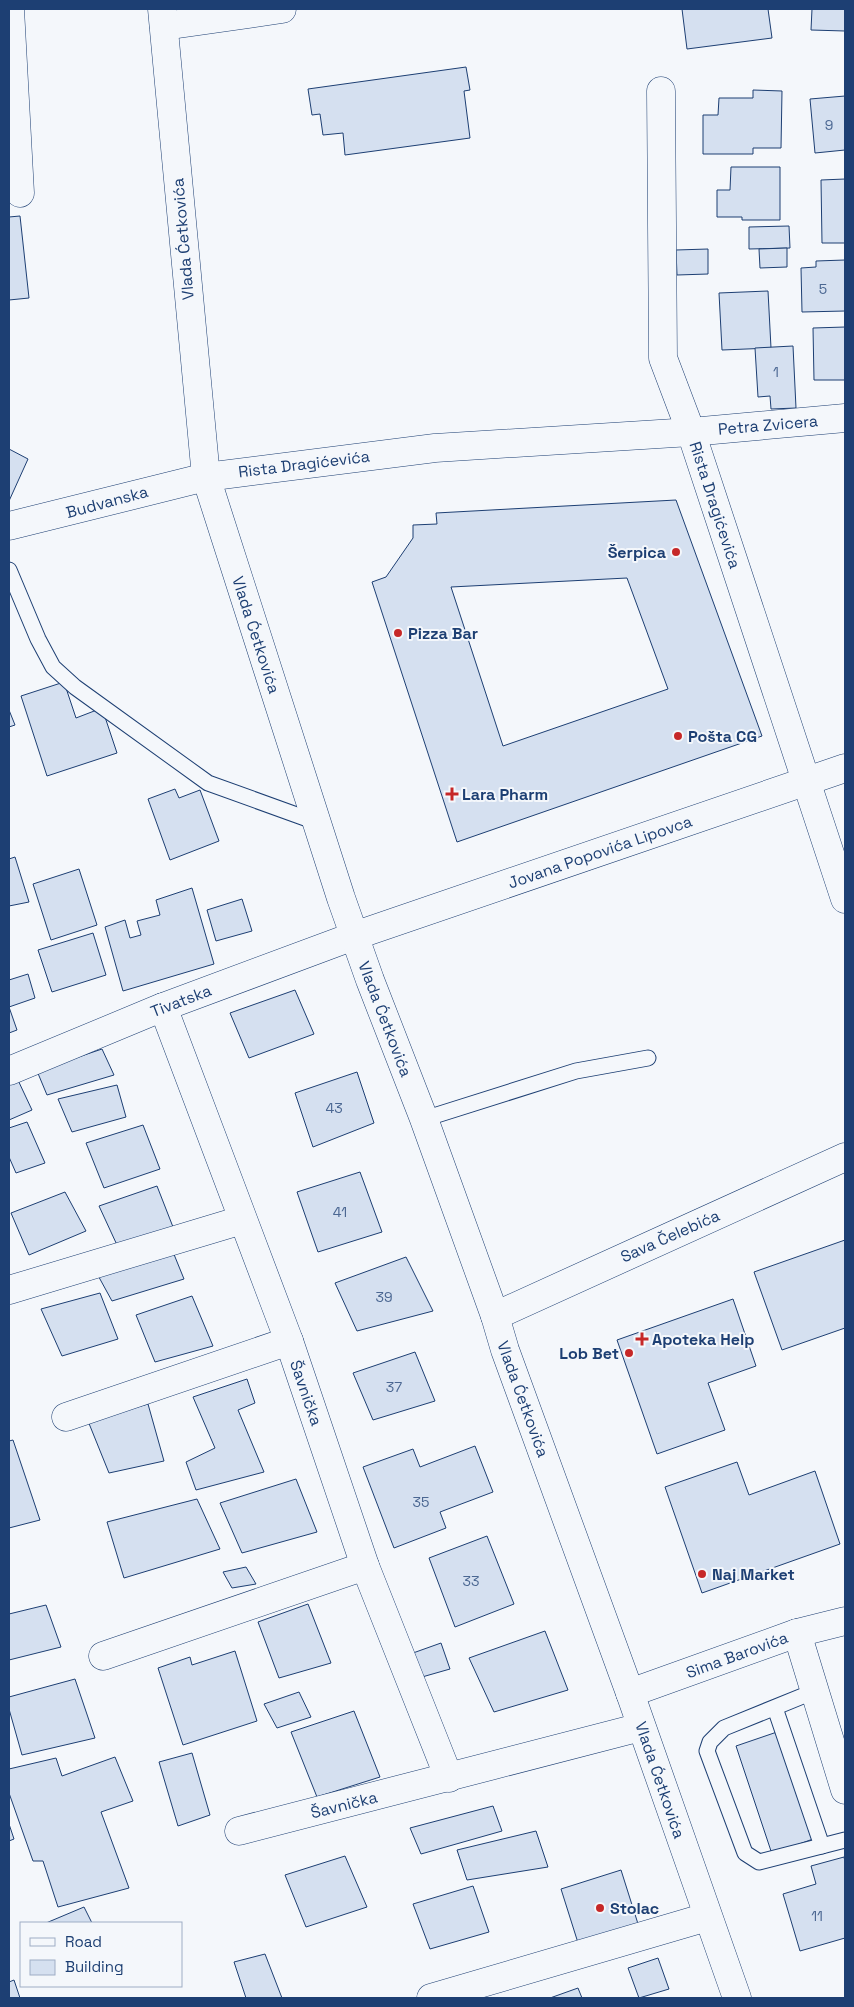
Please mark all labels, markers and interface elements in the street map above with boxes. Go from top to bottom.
house number: 9 [825,116,833,134]
street label: Vlada Ćetkovića [167,177,199,301]
house number: 5 [819,280,827,298]
house number: 1 [773,363,779,381]
street label: Petra Zvicera [717,410,819,440]
street label: Rista Dragićevića [685,439,745,571]
street label: Rista Dragićevića [237,446,371,482]
street label: Budvanska [64,481,150,523]
place label: Šerpica [608,542,666,563]
marker: Šerpica [670,546,682,558]
street label: Vlada Ćetkovića [227,574,285,696]
place label: Pizza Bar [408,623,478,644]
marker: Pizza Bar [392,627,404,639]
place label: Pošta CG [688,726,757,747]
marker: Pošta CG [672,730,684,742]
place label: Lara Pharm [462,784,548,805]
marker: Lara Pharm [446,788,458,800]
street label: Jovana Popovića Lipovca [505,811,695,893]
street label: Vlada Ćetkovića [353,958,417,1080]
street label: Tivatska [148,980,214,1022]
house number: 43 [325,1099,343,1117]
house number: 41 [333,1203,347,1221]
street label: Sava Čelebića [617,1205,723,1267]
house number: 39 [375,1288,393,1306]
place label: Apoteka Help [652,1329,755,1350]
marker: Apoteka Help [636,1333,648,1345]
street label: Vlada Ćetkovića [492,1338,554,1460]
place label: Lob Bet [559,1343,619,1364]
marker: Lob Bet [623,1347,635,1359]
street label: Šavnička [285,1357,327,1429]
house number: 37 [386,1378,402,1396]
house number: 35 [413,1493,429,1511]
place label: Naj Market [712,1564,795,1585]
marker: Naj Market [696,1568,708,1580]
house number: 33 [463,1572,479,1590]
street label: Sima Barovića [683,1627,791,1683]
street label: Vlada Ćetkovića [630,1719,690,1841]
street label: Šavnička [308,1787,380,1823]
place label: Stolac [610,1898,659,1919]
marker: Stolac [594,1902,606,1914]
house number: 11 [811,1907,823,1925]
legend [20,1922,182,1987]
text: Road [65,1932,102,1951]
text: Building [65,1957,124,1976]

